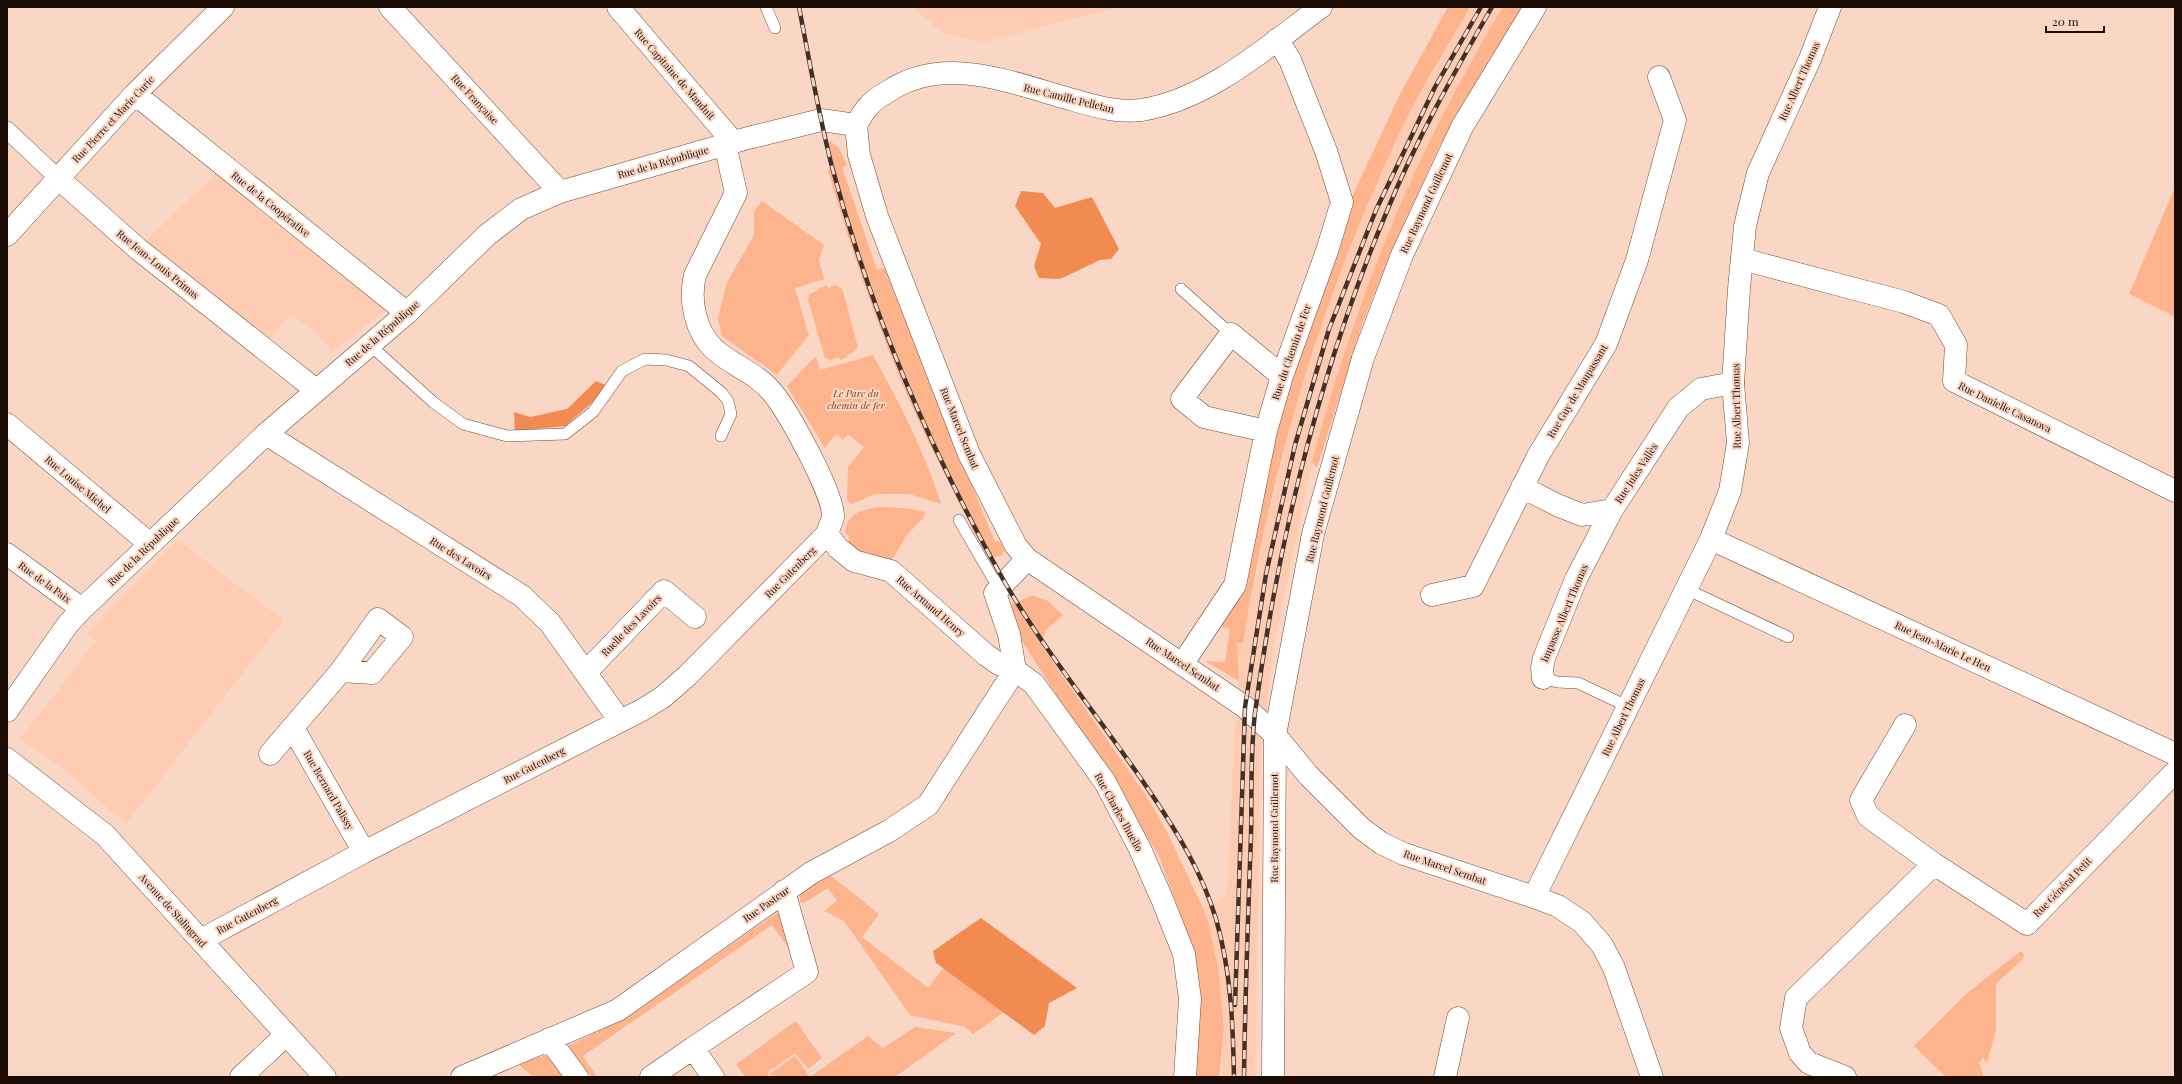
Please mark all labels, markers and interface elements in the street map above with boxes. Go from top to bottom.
scale bar [2046,8,2104,34]
text: 20 m [2052,13,2079,29]
street label: Rue Capitaine de Mauduit [632,26,719,123]
street label: Rue Albert Thomas [1775,39,1823,123]
street label: Rue Française [448,71,502,127]
street label: Rue Pierre et Marie Curie [69,72,157,166]
street label: Rue Camille Pelletan [1022,80,1116,116]
street label: Rue de la République [616,142,710,182]
street label: Rue Raymond Guillemot [1397,150,1456,255]
street label: Rue de la Coopérative [229,168,313,240]
street label: Rue Jean-Louis Primas [114,226,202,302]
street label: Rue de la République [342,297,422,369]
street label: Rue du Chemin de Fer [1268,302,1314,402]
street label: Rue Guy de Maupassant [1543,341,1611,440]
street label: Rue Albert Thomas [1728,363,1744,449]
street label: Rue Danielle Casanova [1956,378,2054,436]
street label: Rue Marcel Sembat [937,385,983,471]
park label: Le Parc du chemin de fer [827,386,885,412]
street label: Rue Jules Vallès [1611,440,1661,506]
street label: Rue Louise Michel [42,452,114,516]
street label: Rue Raymond Guillemot [1302,454,1342,564]
street label: Rue de la République [104,513,182,589]
street label: Rue des Lavoirs [427,533,495,583]
street label: Rue Gutenberg [761,543,819,601]
street label: Rue de la Paix [16,558,75,606]
street label: Impasse Albert Thomas [1537,562,1591,664]
street label: Rue Armand Henry [894,572,968,640]
street label: Ruelle des Lavoirs [598,591,664,659]
street label: Rue Jean-Marie Le Hen [1893,618,1993,674]
street label: Rue Marcel Sembat [1143,634,1223,694]
street label: Rue Albert Thomas [1598,676,1648,758]
street label: Rue Gutenberg [501,743,568,787]
street label: Rue Bernard Palissy [301,748,357,832]
street label: Rue Charles Ihuello [1092,770,1147,854]
street label: Rue Raymond Guillemot [1267,773,1281,883]
street label: Rue Marcel Sembat [1402,846,1489,888]
street label: Rue Général Petit [2030,854,2095,920]
street label: Avenue de Stalingrad [135,869,210,950]
street label: Rue Pasteur [740,882,793,925]
street label: Rue Gutenberg [214,893,281,937]

